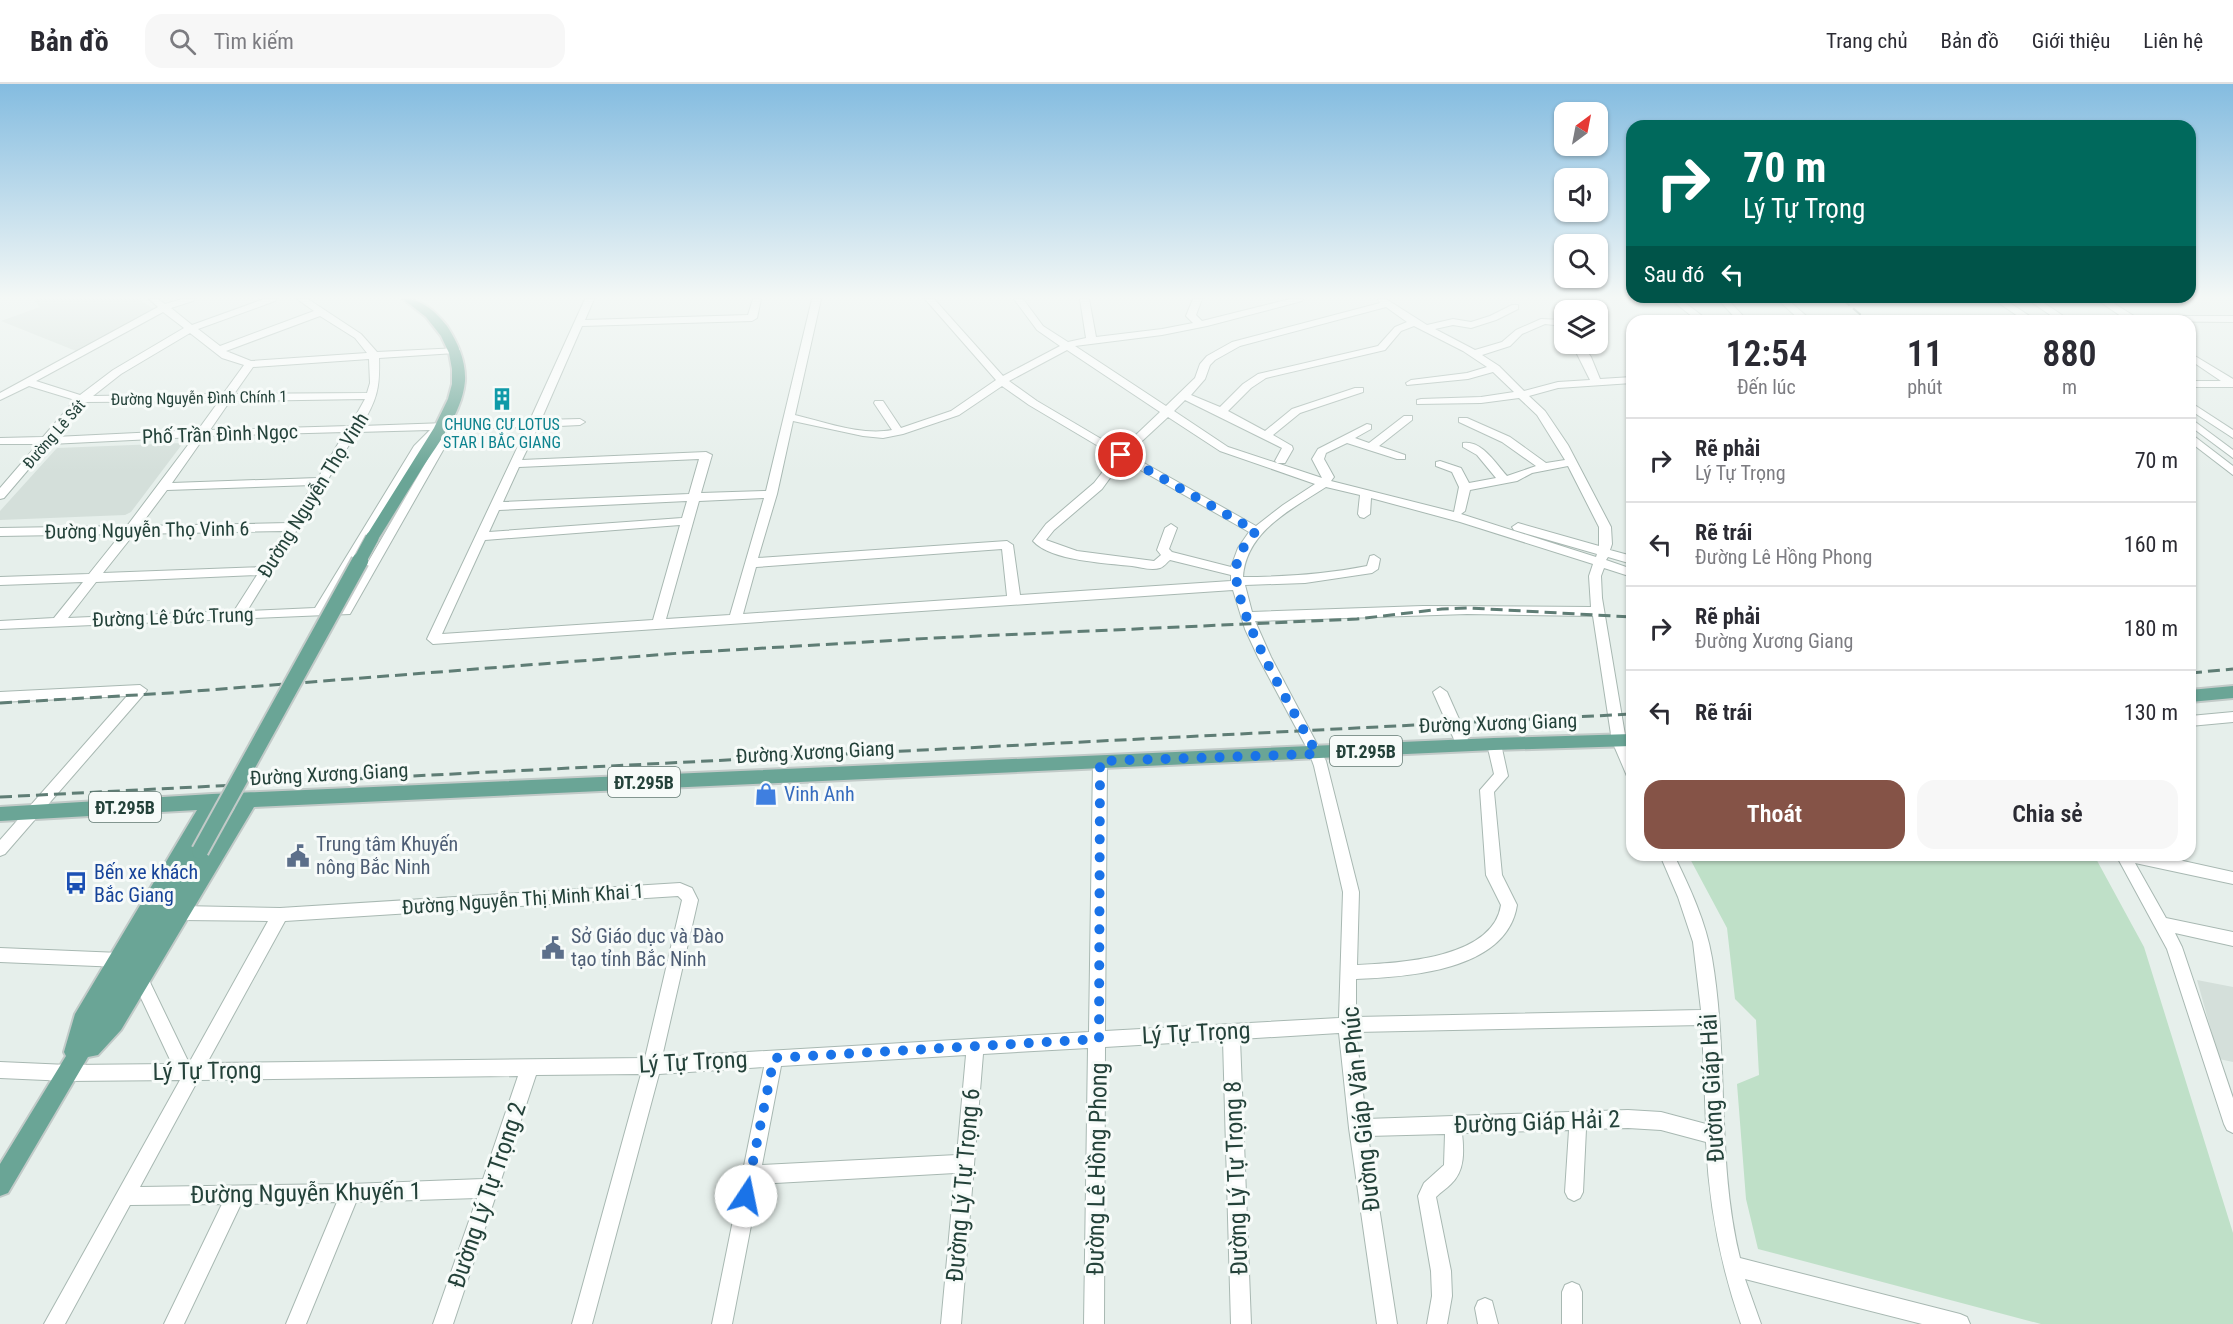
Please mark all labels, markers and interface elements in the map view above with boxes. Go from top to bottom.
search box [145,14,565,68]
text: Bản đồ [30,25,109,58]
icon: search [166,25,199,58]
text: Tìm kiếm [214,29,294,54]
text: Trang chủ [1826,29,1908,53]
text: Bản đồ [1941,29,1999,53]
text: Giới thiệu [2032,29,2110,53]
text: Liên hệ [2143,29,2203,53]
north arrow [1554,102,1608,156]
map controls [1554,102,1608,354]
text: 70 m [1743,143,1826,192]
icon: right [1644,144,1722,222]
button: sound [1554,168,1608,222]
text: Lý Tự Trọng [1743,193,1865,225]
button: search [1554,234,1608,288]
icon: left [1716,258,1749,291]
text: Sau đó [1644,262,1704,287]
button: layers [1554,300,1608,354]
text: 12:54 [1725,333,1807,375]
text: 11 [1907,333,1943,375]
text: 880 [2042,333,2097,375]
text: Đến lúc [1737,375,1796,399]
text: phút [1907,375,1942,399]
text: m [2062,375,2077,399]
building icon: CHUNG CƯ LOTUS STAR I BẮC GIANG [489,386,515,412]
street label: Đường Nguyễn Đình Chính 1 [111,387,287,409]
street label: Đường Lê Sát [19,395,89,472]
street label: Đường Nguyễn Thọ Vinh [252,408,374,582]
place label: CHUNG CƯ LOTUS STAR I BẮC GIANG [443,415,561,452]
street label: Phố Trần Đình Ngọc [142,419,298,449]
pin [1095,429,1146,480]
text: Rẽ phải [1695,436,1760,461]
icon: arrive [1104,438,1137,471]
icon: right [1644,444,1677,477]
text: 70 m [2135,448,2178,473]
text: Lý Tự Trọng [1695,461,1786,485]
street label: Đường Nguyễn Thọ Vinh 6 [45,516,249,544]
text: Rẽ trái [1695,520,1752,545]
icon: left [1644,528,1677,561]
text: 160 m [2124,532,2178,557]
text: Đường Lê Hồng Phong [1695,545,1872,569]
street label: Đường Lê Đức Trung [92,602,254,632]
text: Rẽ phải [1695,604,1760,629]
icon: right [1644,612,1677,645]
text: 180 m [2124,616,2178,641]
text: Đường Xương Giang [1695,629,1853,653]
icon: left [1644,696,1677,729]
text: Rẽ trái [1695,700,1752,725]
text: 130 m [2124,700,2178,725]
street label: Đường Xương Giang [1418,708,1578,738]
street label: Đường Xương Giang [735,736,895,768]
road number: ĐT.295B [1330,736,1402,766]
street label: Đường Xương Giang [249,758,409,790]
road number: ĐT.295B [608,767,680,797]
button: Thoát [1644,780,1905,849]
button: Chia sẻ [1917,780,2178,849]
shop icon: Vinh Anh [753,781,779,807]
place label: Vinh Anh [784,782,855,806]
road number: ĐT.295B [89,792,161,822]
place label: Trung tâm Khuyến nông Bắc Ninh [316,832,458,879]
public building icon: Trung tâm Khuyến nông Bắc Ninh [285,843,311,869]
place label: Bến xe khách Bắc Giang [94,860,198,907]
bus stop icon: Bến xe khách Bắc Giang [63,870,89,896]
street label: Đường Nguyễn Thị Minh Khai 1 [401,879,645,919]
place label: Sở Giáo dục và Đào tạo tỉnh Bắc Ninh [571,924,724,971]
public building icon: Sở Giáo dục và Đào tạo tỉnh Bắc Ninh [540,935,566,961]
street label: Đường Giáp Văn Phúc [1336,1005,1386,1213]
street label: Đường Giáp Hải [1694,1013,1730,1163]
street label: Lý Tự Trọng [1141,1016,1251,1050]
street label: Lý Tự Trọng [638,1045,748,1079]
street label: Lý Tự Trọng [152,1056,262,1086]
street label: Đường Lê Hồng Phong [1081,1062,1113,1276]
street label: Đường Lý Tự Trọng 8 [1219,1080,1253,1276]
street label: Đường Lý Tự Trọng 6 [941,1087,985,1283]
street label: Đường Lý Tự Trọng 2 [442,1099,532,1291]
street label: Đường Giáp Hải 2 [1454,1105,1620,1139]
position arrow [714,1164,778,1228]
street label: Đường Nguyễn Khuyến 1 [190,1177,422,1209]

